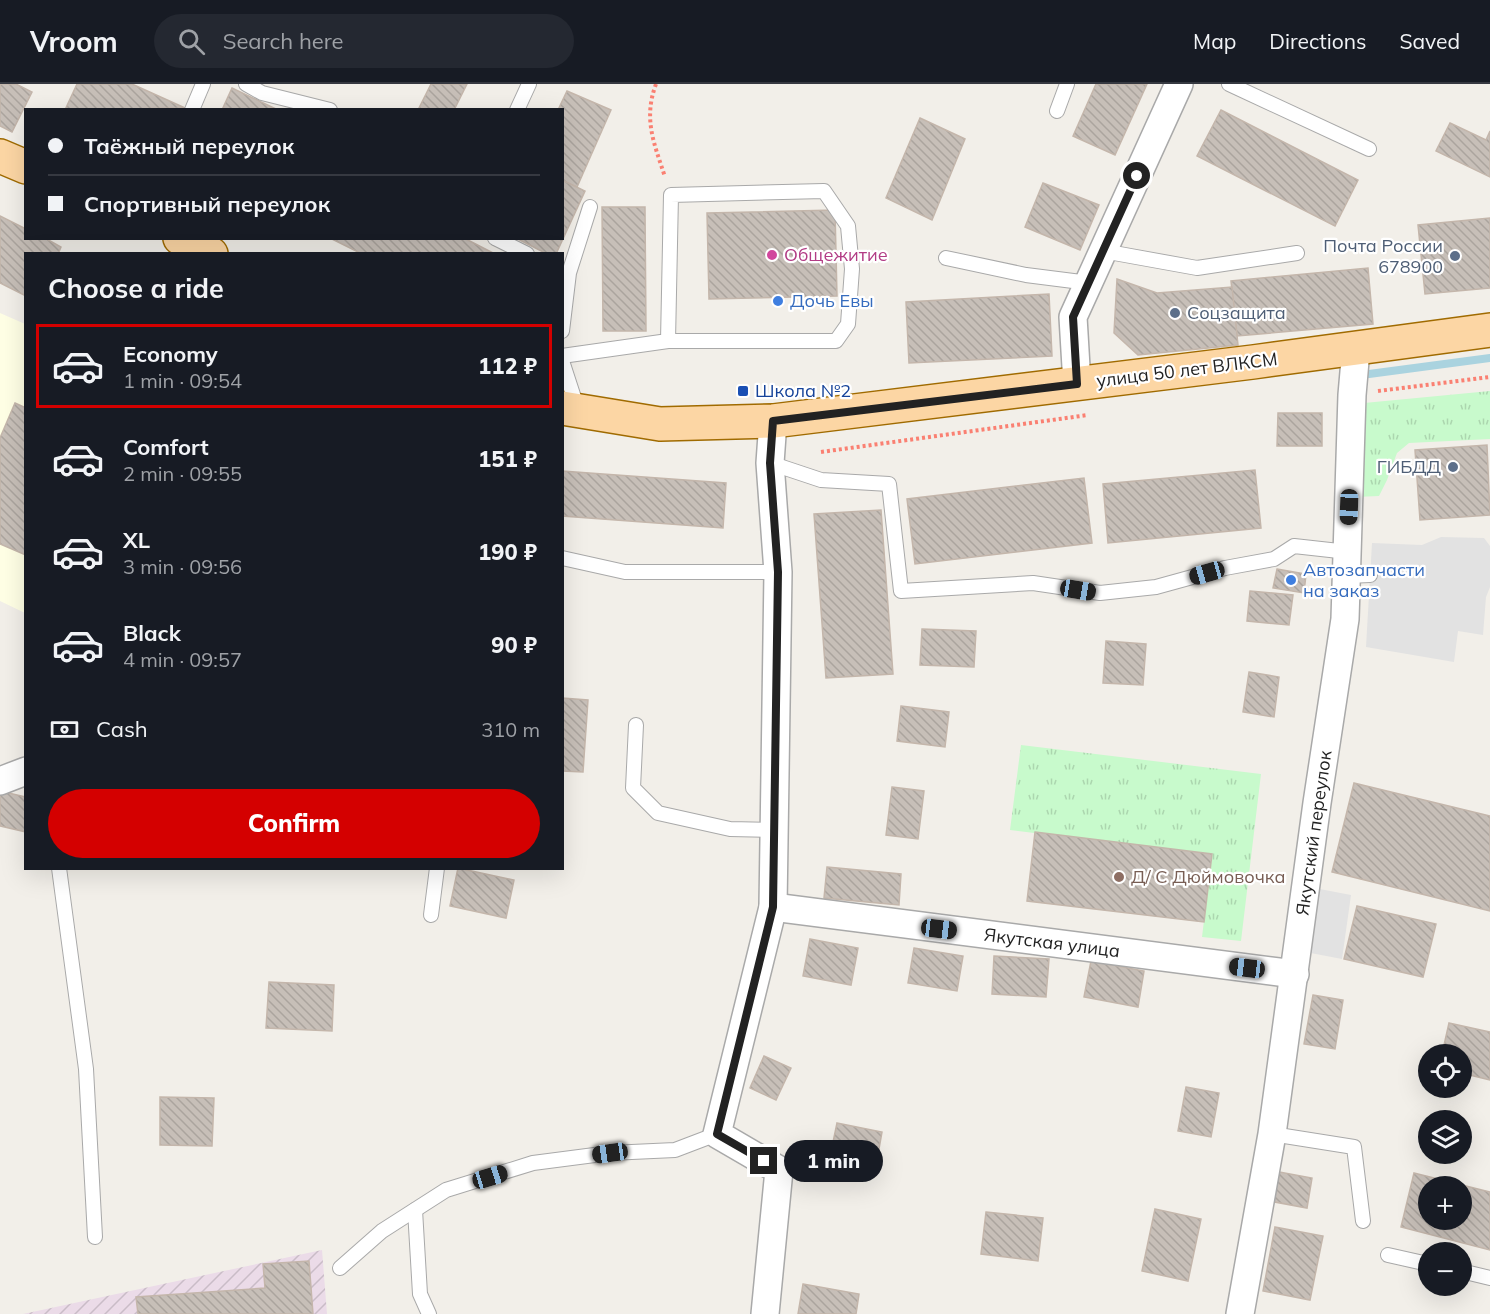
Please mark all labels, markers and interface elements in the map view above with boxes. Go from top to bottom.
search box [154,14,574,68]
text: Vroom [30,24,118,59]
icon: search [175,25,208,58]
text: Search here [223,27,344,55]
text: Map [1193,28,1236,54]
text: Directions [1269,28,1366,54]
text: Saved [1399,28,1460,54]
text: Таёжный переулок [84,132,294,160]
route start [1123,162,1150,189]
text: Спортивный переулок [84,190,330,218]
place label: Почта России 678900 [1323,234,1443,278]
place label: Общежитие [784,243,888,266]
marker: Общежитие [765,248,779,262]
marker: Почта России 678900 [1448,249,1462,263]
text: Choose a ride [48,271,224,305]
place label: Дочь Евы [790,289,874,312]
marker: Дочь Евы [771,294,785,308]
place label: Соцзащита [1187,301,1286,324]
marker: Соцзащита [1168,306,1182,320]
icon: car [51,339,105,393]
text: Economy [123,340,218,368]
street label: улица 50 лет ВЛКСМ [1095,347,1279,392]
text: 112 ₽ [478,352,537,380]
text: 1 min · 09:54 [123,368,242,393]
place label: Школа №2 [755,379,851,402]
marker: Школа №2 [736,384,750,398]
icon: car [51,432,105,486]
text: Comfort [123,433,209,461]
text: 151 ₽ [478,445,537,473]
place label: ГИБДД [1377,455,1442,478]
marker: ГИБДД [1446,460,1460,474]
text: 2 min · 09:55 [123,461,242,486]
car [1339,489,1359,525]
icon: car [51,525,105,579]
text: XL [123,526,150,554]
text: 190 ₽ [478,538,537,566]
text: 3 min · 09:56 [123,554,242,579]
place label: Автозапчасти на заказ [1303,558,1425,602]
car [1187,559,1227,587]
marker: Автозапчасти на заказ [1284,573,1298,587]
car [1059,578,1097,602]
icon: car [51,618,105,672]
text: Black [123,619,181,647]
text: 90 ₽ [491,631,537,659]
text: 4 min · 09:57 [123,647,242,672]
icon: cash [48,713,81,746]
text: Cash [96,715,148,743]
text: 310 m [481,717,540,742]
street label: Якутский переулок [1291,749,1337,917]
button: Confirm [48,789,540,858]
place label: Д/ С Дюймовочка [1131,865,1285,888]
marker: Д/ С Дюймовочка [1112,870,1126,884]
car [920,918,958,940]
street label: Якутская улица [983,923,1121,962]
car [1228,957,1266,979]
map controls [1418,1044,1472,1296]
button: locate [1418,1044,1472,1098]
button: layers [1418,1110,1472,1164]
callout: 1 min [785,1140,884,1182]
car [591,1142,629,1164]
route end [750,1147,777,1174]
text: 1 min [807,1148,860,1173]
car [470,1163,510,1191]
button: + [1418,1176,1472,1230]
button: − [1418,1242,1472,1296]

